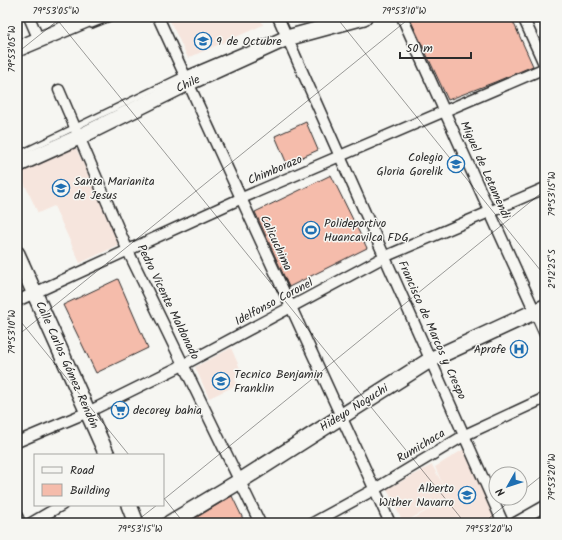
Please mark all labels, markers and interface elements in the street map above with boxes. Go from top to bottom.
text: 79°53'05"W [33,3,80,19]
text: 79°53'10"W [382,3,427,19]
text: 79°53'05"W [4,25,20,72]
school or university icon: 9 de Octubre [193,31,213,51]
place label: 9 de Octubre [216,32,282,51]
scale bar [400,34,471,60]
text: 50 m [406,39,433,58]
street label: Chile [173,70,204,98]
street label: Miguel de Letamendi [455,118,516,223]
place label: Colegio Gloria Gorelik [376,148,443,181]
street label: Chimborazo [245,150,305,190]
school or university icon: Colegio Gloria Gorelik [446,154,466,174]
text: 79°53'15"W [544,171,560,217]
place label: Santa Marianita de Jesus [74,172,155,205]
school or university icon: Santa Marianita de Jesus [51,178,71,198]
street label: Calicuchima [255,212,297,274]
place label: Polideportivo Huancavilca FDG [324,214,409,247]
sports icon: Polideportivo Huancavilca FDG [301,220,321,240]
street label: Pedro Vicente Maldonado [132,241,204,363]
text: 2°12'25"S [544,249,560,289]
street label: Francisco de Marcos y Crespo [393,257,471,403]
street label: Idelfonso Coronel [231,273,317,331]
street label: Calle Carlos Gómez Rendón [30,298,104,432]
text: 79°53'10"W [4,309,20,354]
hospital icon: Aprofe [509,339,529,359]
place label: Aprofe [474,340,507,359]
place label: Tecnico Benjamin Franklin [234,365,323,398]
school or university icon: Tecnico Benjamin Franklin [211,371,231,391]
street label: Hideyo Noguchi [316,379,393,437]
supermarket icon: decorey bahia [110,400,130,420]
place label: decorey bahia [133,401,202,420]
street label: Rumichaca [393,424,449,468]
text: 79°53'20"W [544,453,560,501]
legend [34,454,164,506]
text: Road [70,461,95,480]
north arrow [488,466,528,506]
place label: Alberto Wither Navarro [379,479,454,512]
text: Building [70,481,110,500]
text: N [492,483,510,500]
school or university icon: Alberto Wither Navarro [457,485,477,505]
text: 79°53'15"W [117,521,163,537]
text: 79°53'20"W [465,521,513,537]

